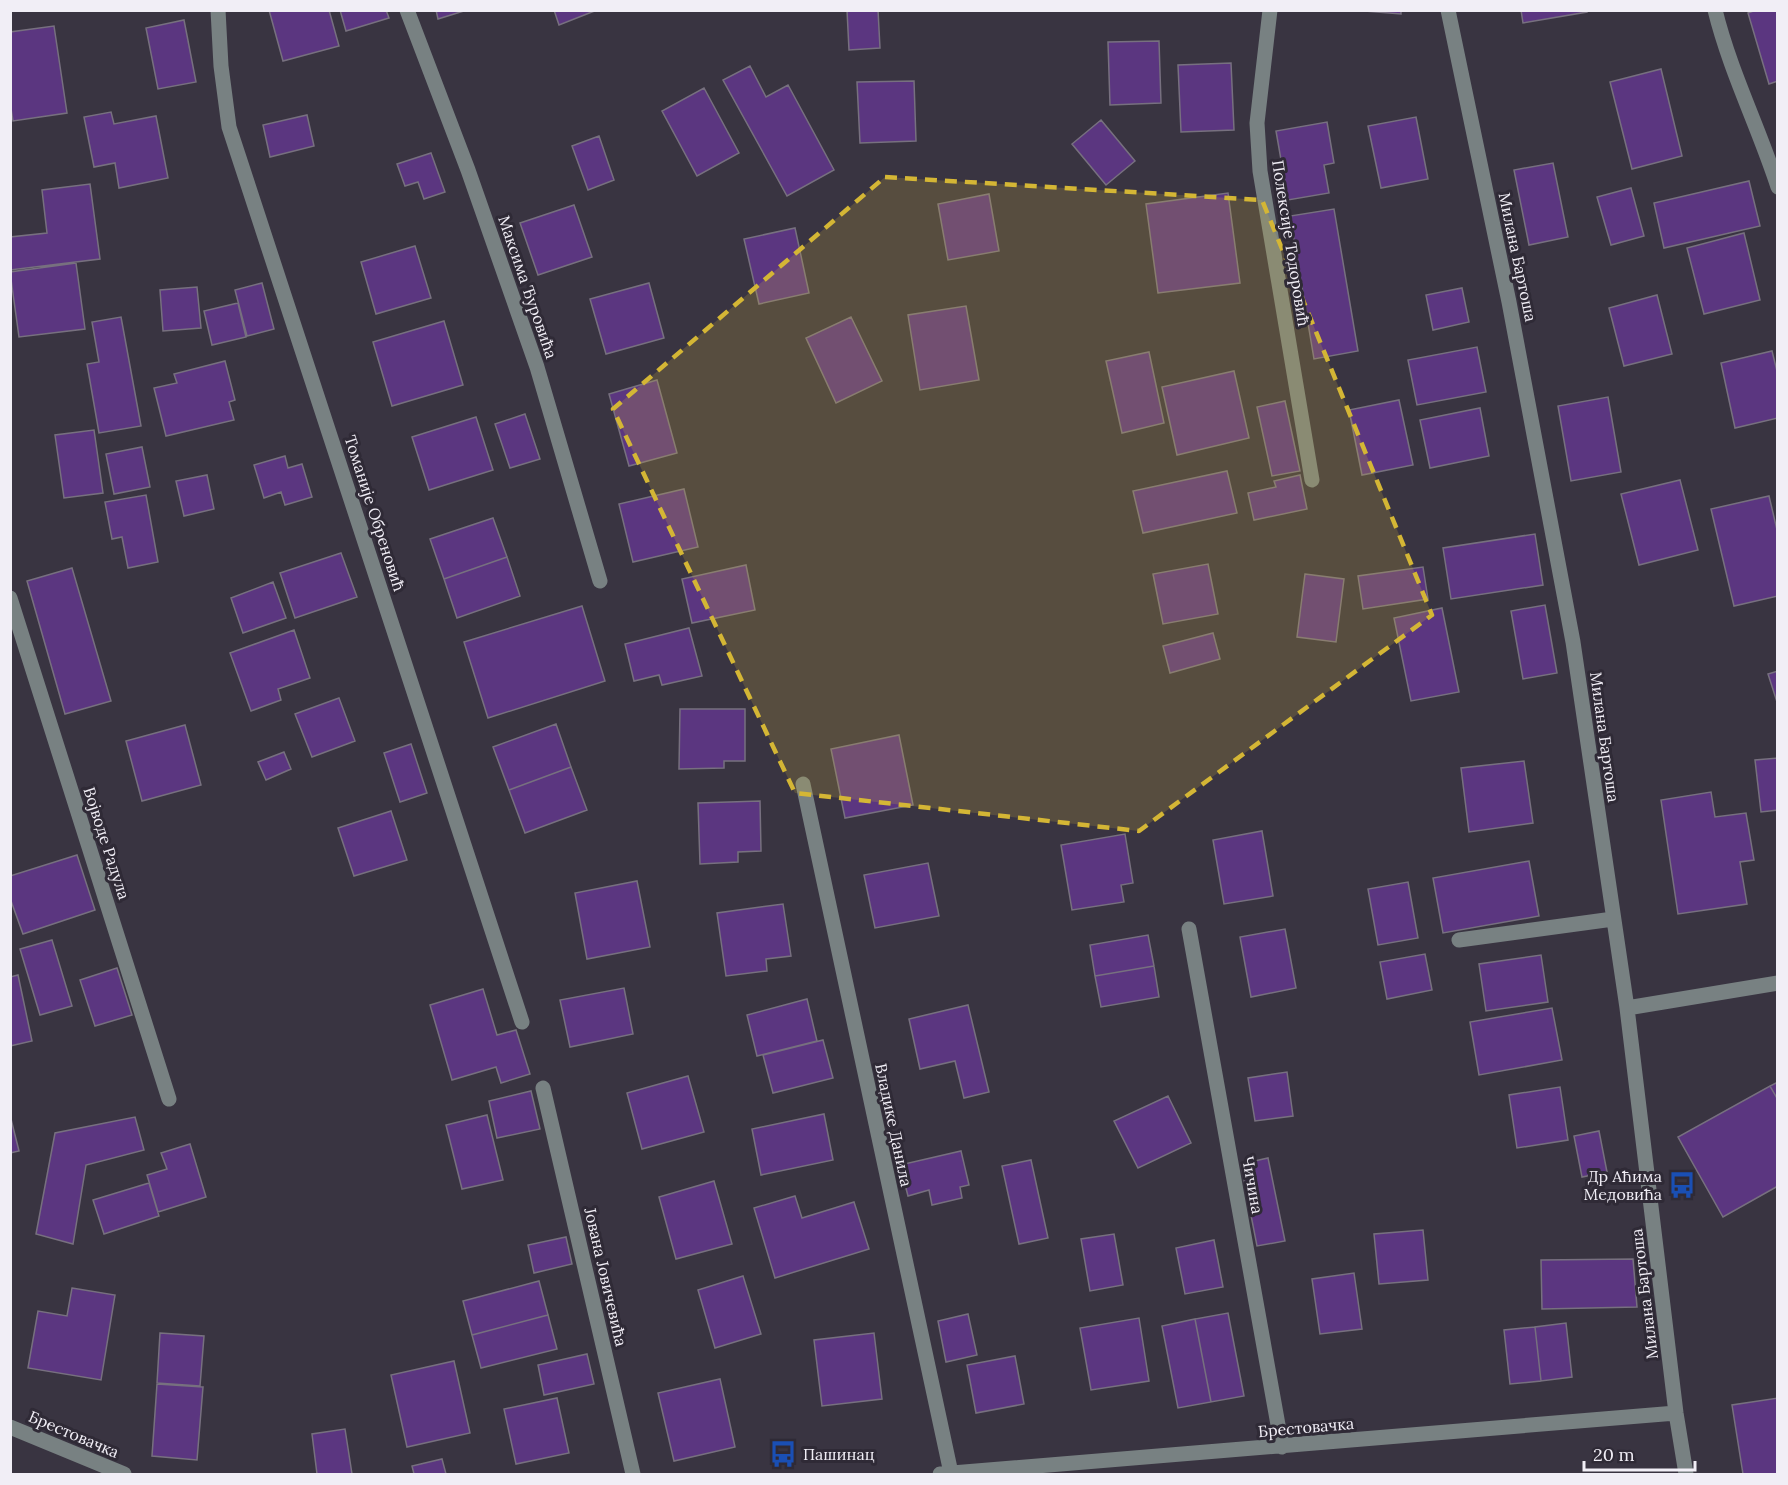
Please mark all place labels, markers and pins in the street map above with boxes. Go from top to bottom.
place label: Др Аћима Медовића [1584,1166,1662,1204]
bus stop icon: Др Аћима Медовића [1667,1170,1697,1200]
bus stop icon: Пашинац [768,1439,798,1469]
place label: Пашинац [803,1444,875,1464]

